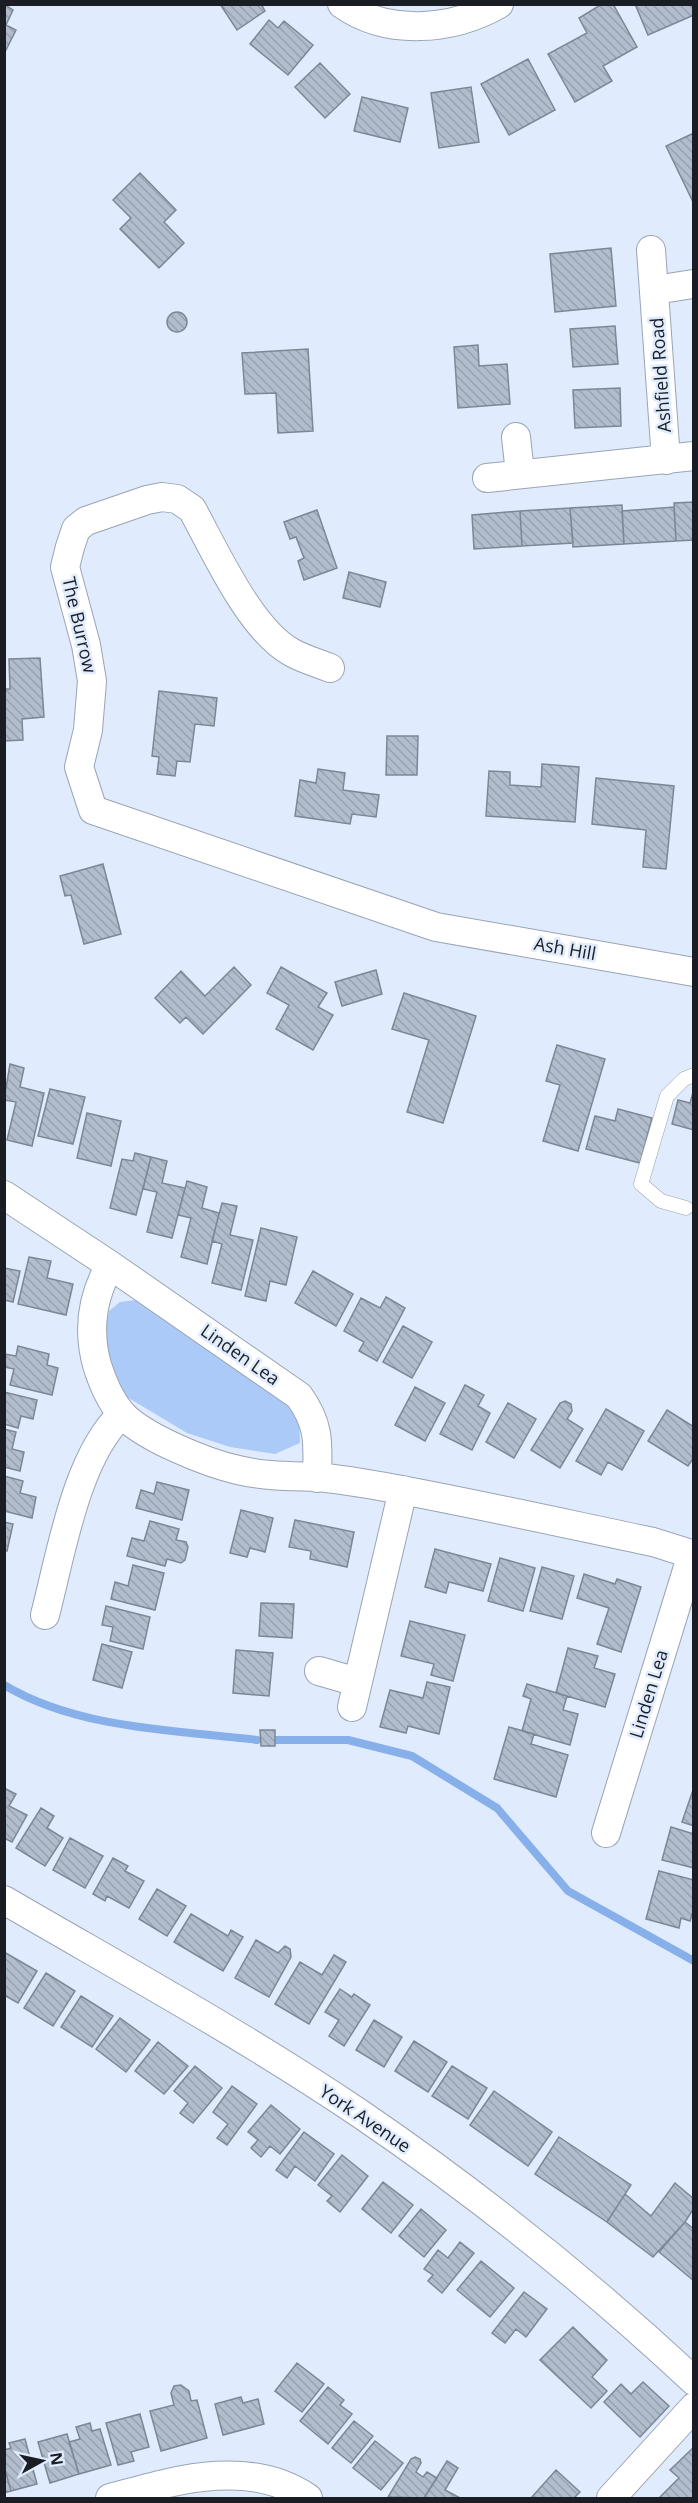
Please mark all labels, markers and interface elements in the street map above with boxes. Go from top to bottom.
street label: Ashfield Road [644,317,676,433]
street label: The Burrow [57,574,103,675]
street label: Ash Hill [532,931,598,965]
street label: Linden Lea [196,1318,285,1390]
street label: Linden Lea [623,1647,673,1741]
street label: York Avenue [315,2079,416,2157]
north arrow [12,2431,72,2491]
text: N [45,2451,69,2467]

